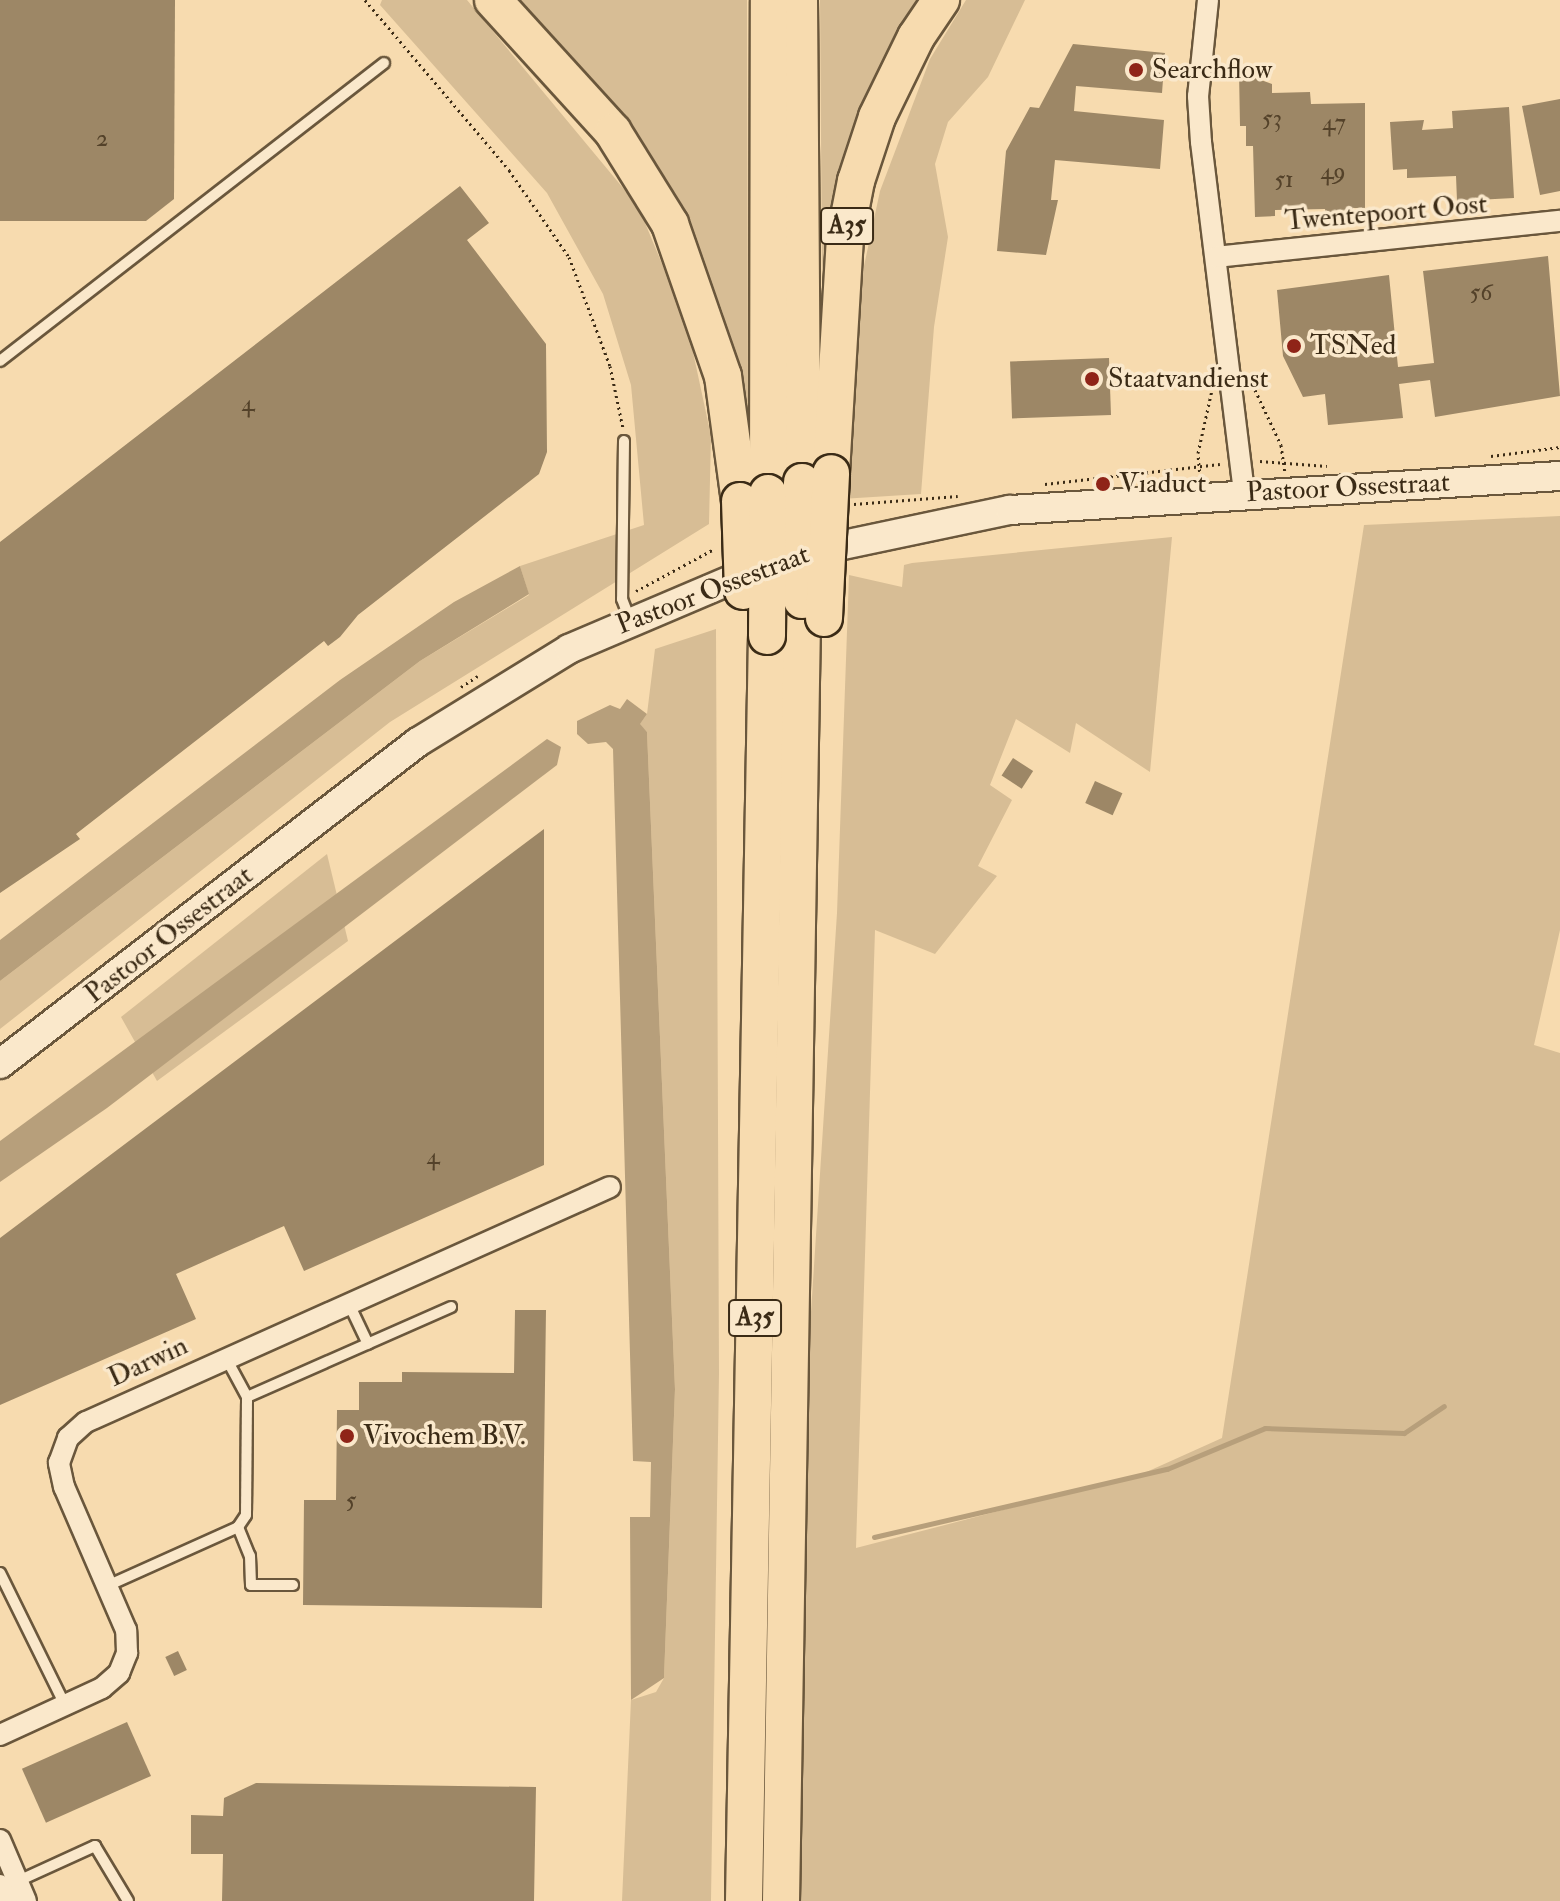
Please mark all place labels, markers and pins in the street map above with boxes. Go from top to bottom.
place label: Searchflow [1152,53,1272,87]
marker: Searchflow [1127,61,1145,79]
place label: TSNed [1310,329,1396,363]
marker: TSNed [1285,337,1303,355]
place label: Staatvandienst [1108,362,1268,396]
marker: Staatvandienst [1083,370,1101,388]
place label: Viaduct [1119,467,1206,501]
marker: Viaduct [1094,475,1112,493]
place label: Vivochem B.V. [363,1419,526,1453]
marker: Vivochem B.V. [338,1427,356,1445]

